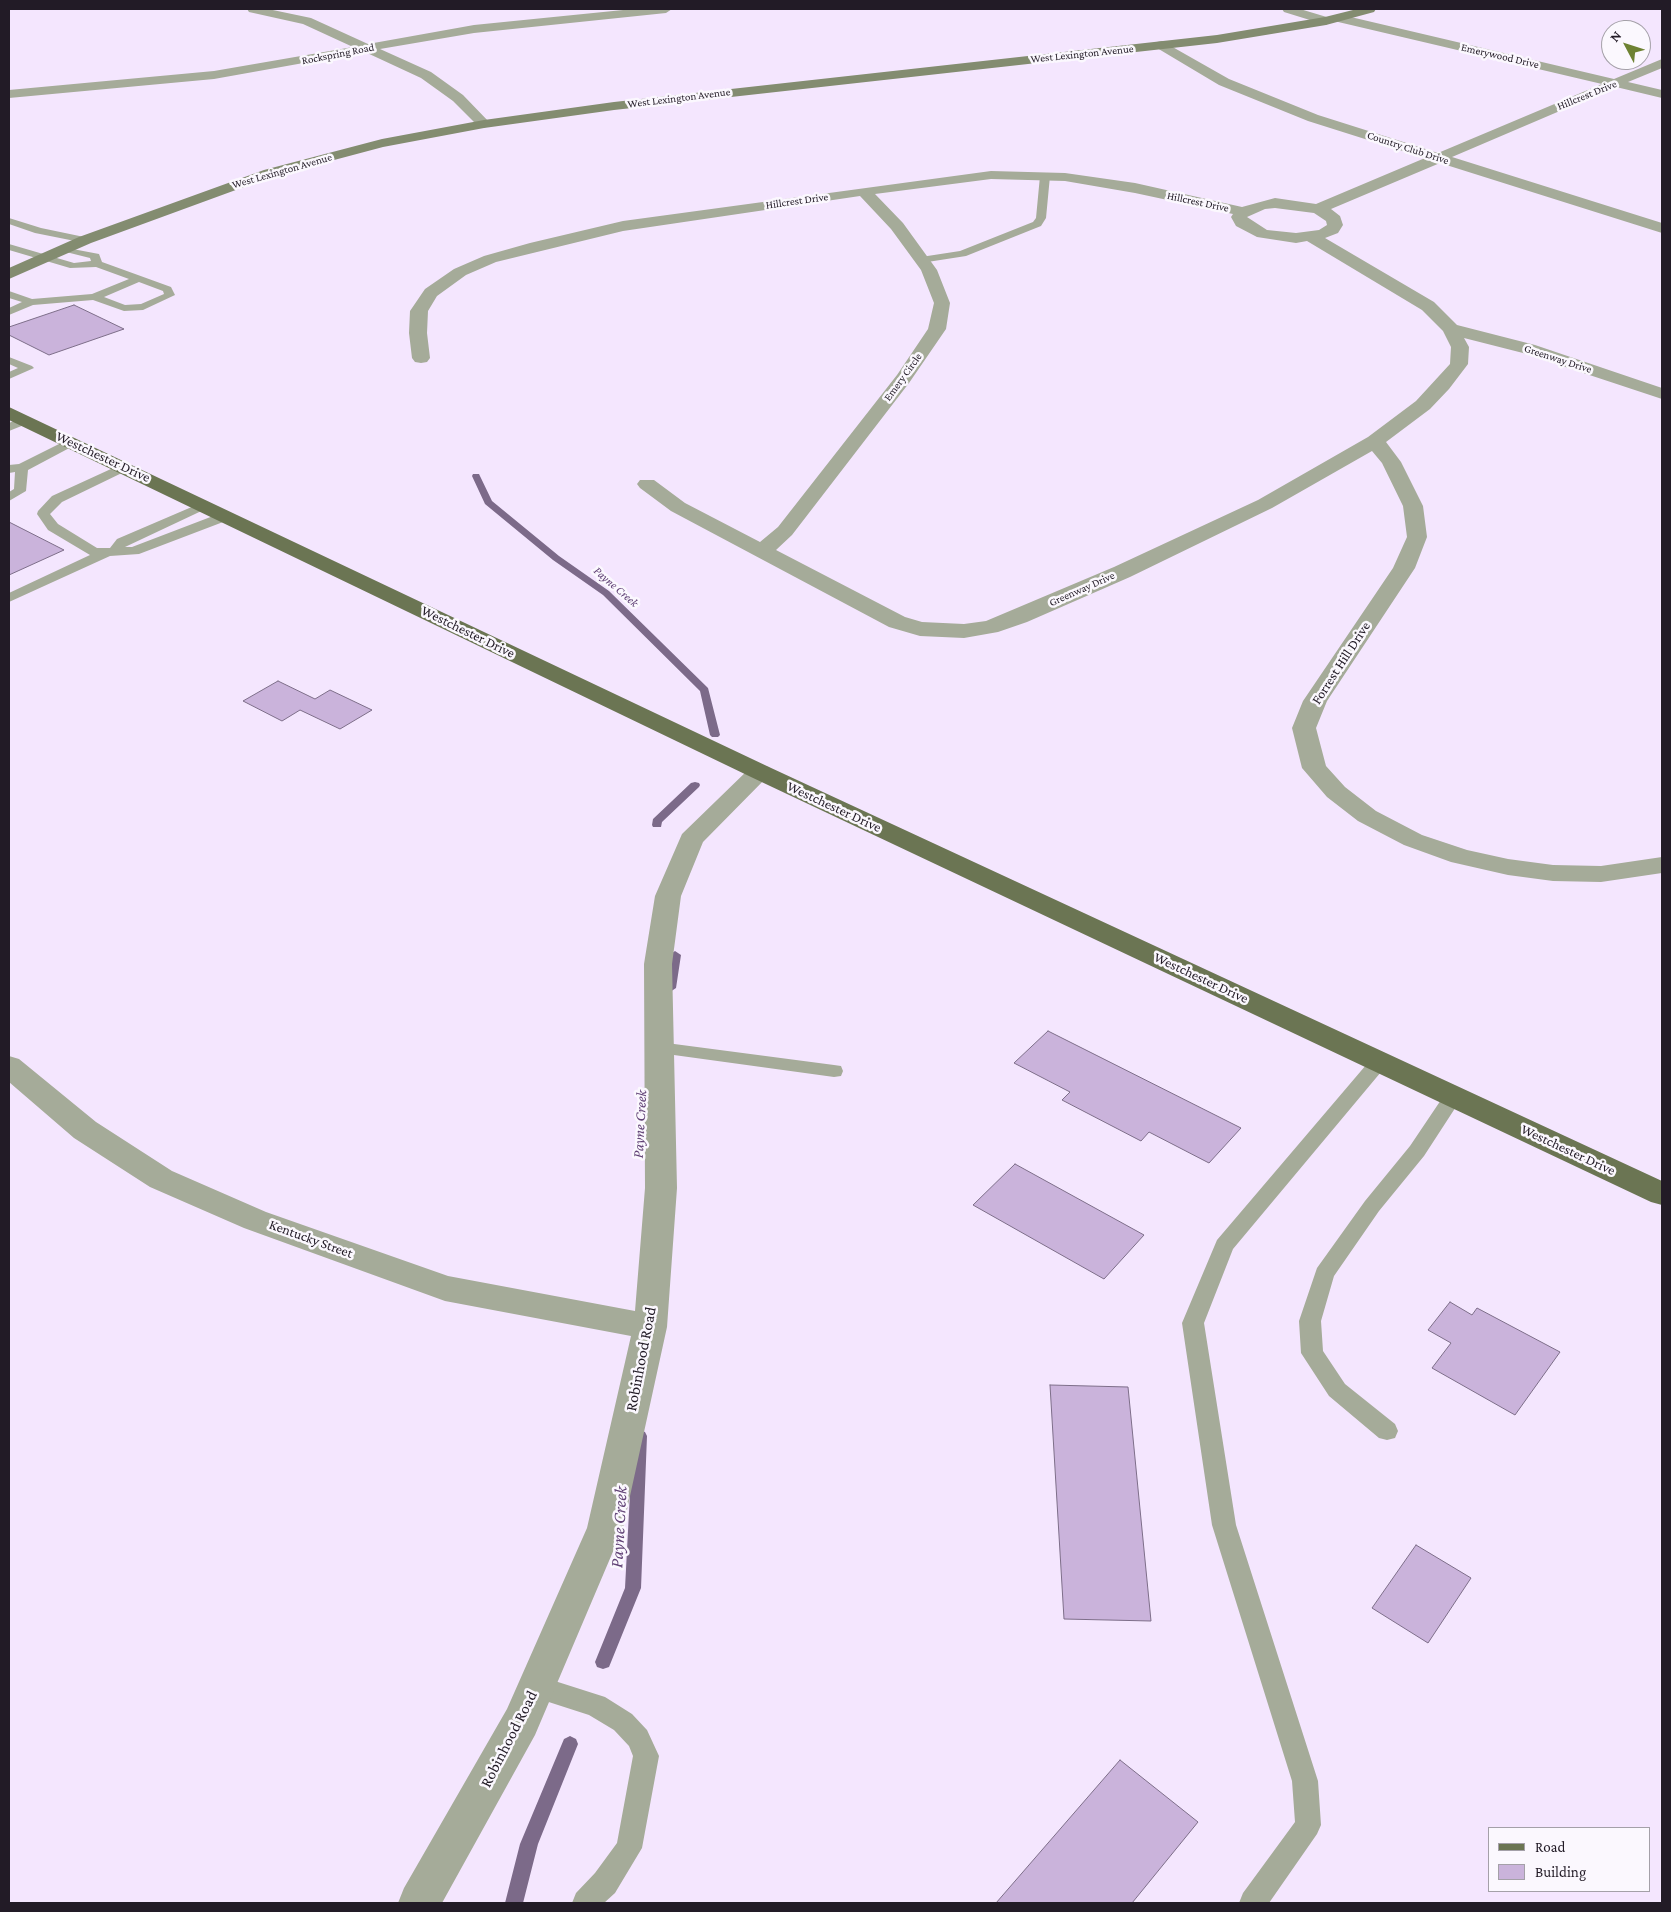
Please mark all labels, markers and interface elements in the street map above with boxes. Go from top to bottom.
north arrow [1601,20,1651,70]
text: N [1606,27,1624,45]
street label: Rockspring Road [301,40,375,68]
street label: Emerywood Drive [1460,41,1540,71]
street label: West Lexington Avenue [1030,42,1134,66]
street label: Hillcrest Drive [1555,77,1619,113]
street label: West Lexington Avenue [627,85,731,111]
street label: Country Club Drive [1365,129,1451,167]
street label: West Lexington Avenue [231,150,333,192]
street label: Hillcrest Drive [1166,189,1230,215]
street label: Hillcrest Drive [765,190,829,212]
street label: Greenway Drive [1523,342,1593,376]
street label: Emery Circle [881,350,925,404]
street label: Westchester Drive [53,428,153,486]
water label: Payne Creek [591,564,641,610]
street label: Greenway Drive [1047,569,1117,609]
street label: Westchester Drive [418,602,518,662]
street label: Forrest Hill Drive [1308,618,1374,708]
street label: Westchester Drive [784,778,884,836]
street label: Westchester Drive [1151,949,1251,1007]
water label: Payne Creek [629,1089,651,1159]
street label: Westchester Drive [1518,1121,1618,1179]
street label: Kentucky Street [267,1216,355,1262]
street label: Robinhood Road [621,1305,661,1413]
water label: Payne Creek [606,1485,632,1569]
street label: Robinhood Road [476,1687,542,1791]
legend [1488,1827,1651,1892]
text: Road [1535,1839,1565,1855]
text: Building [1535,1864,1586,1880]

